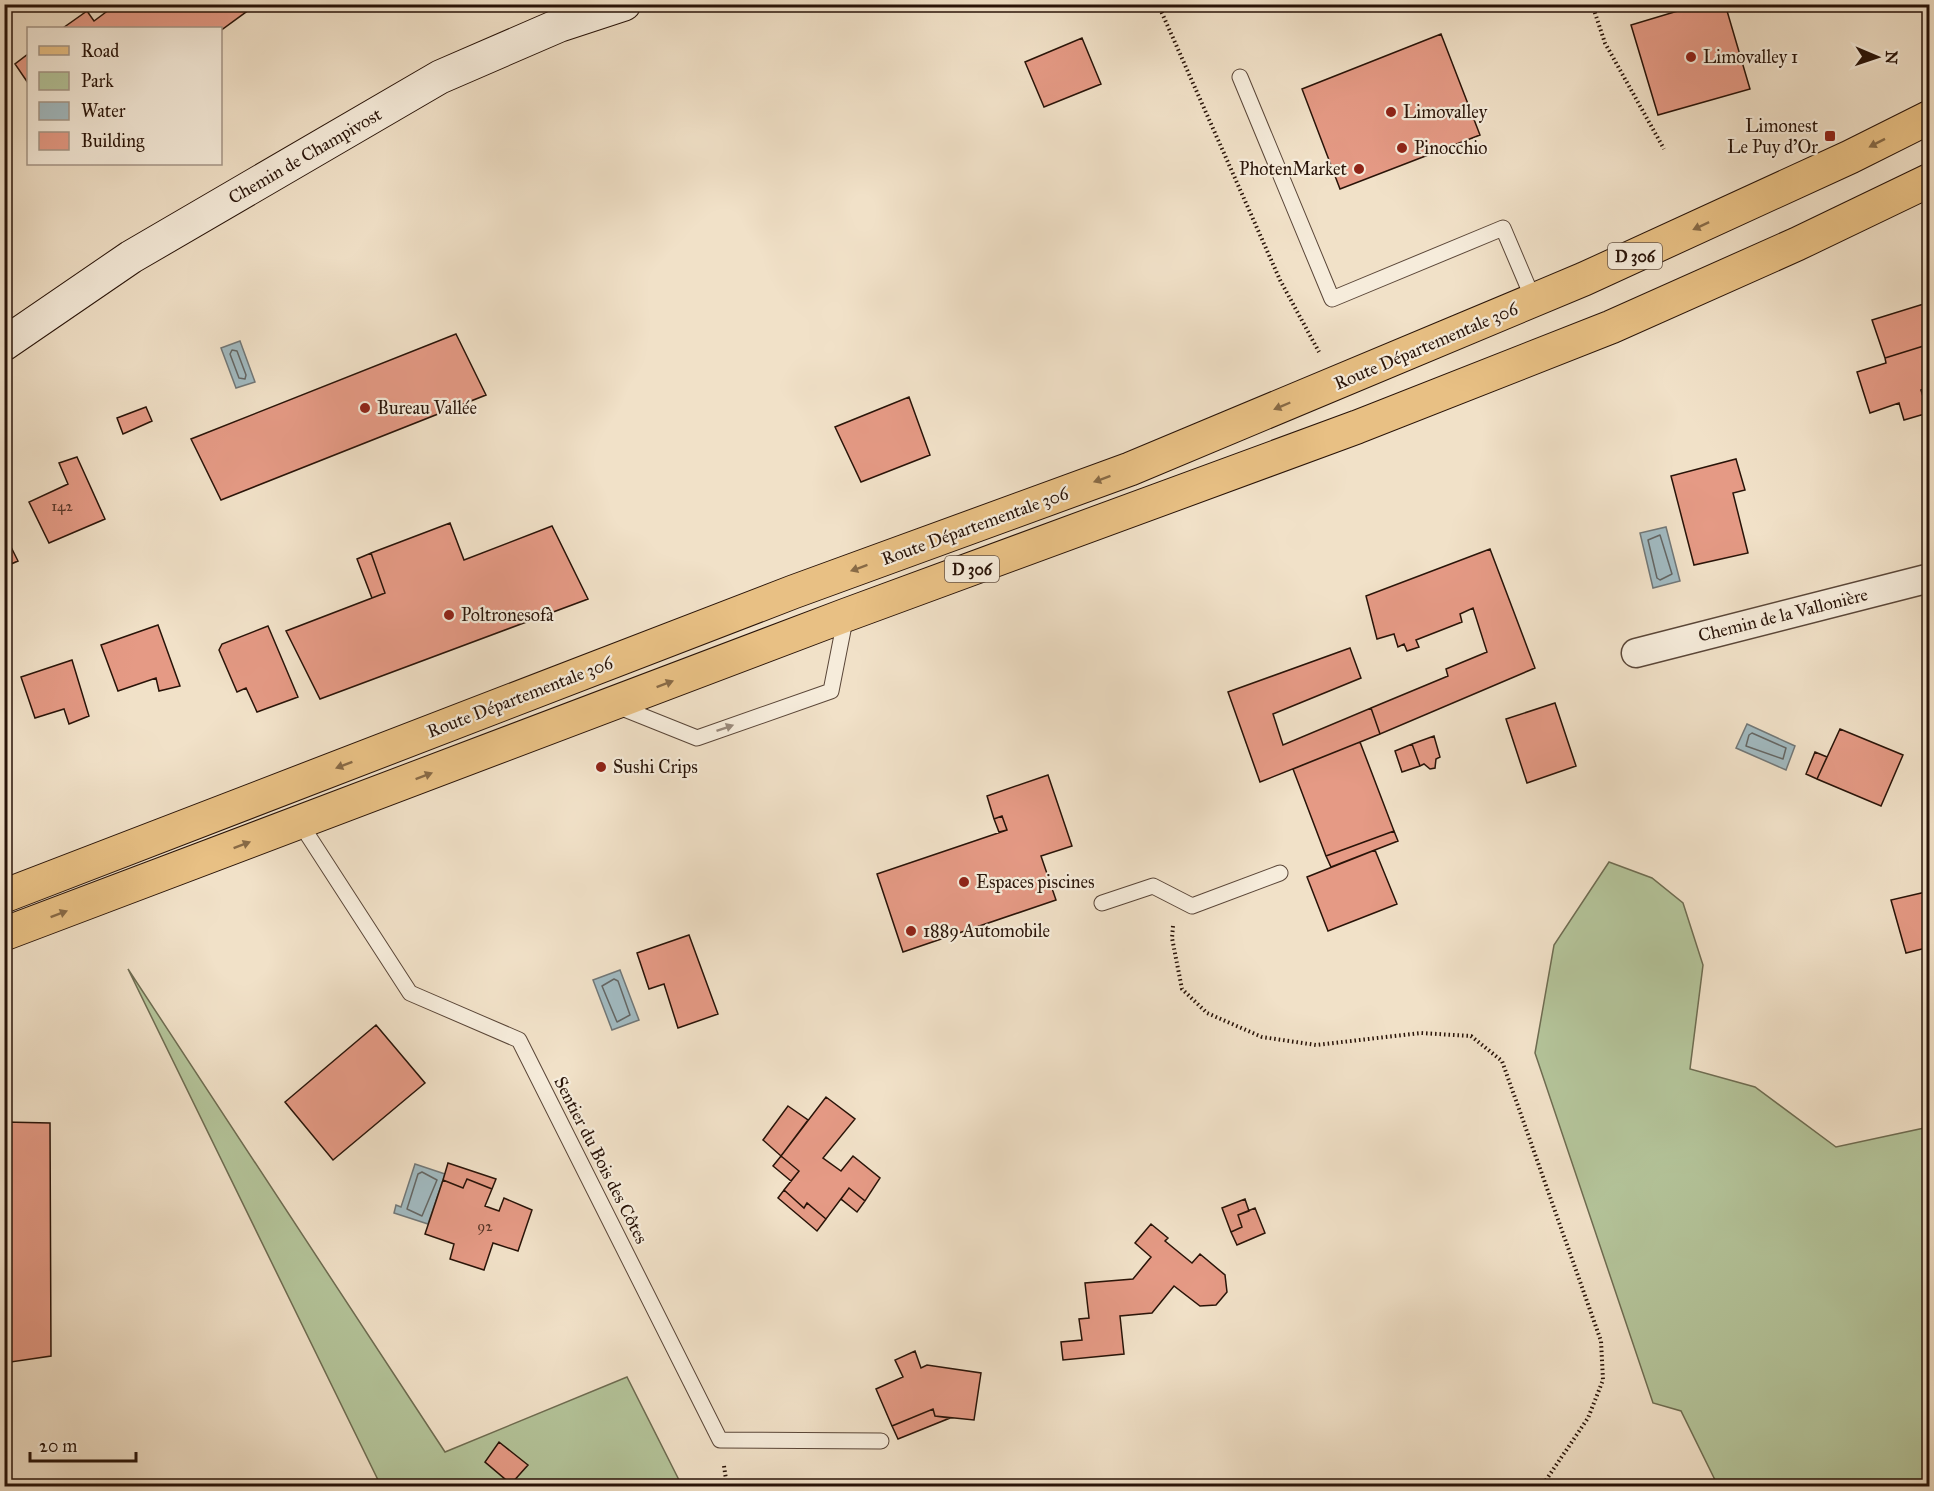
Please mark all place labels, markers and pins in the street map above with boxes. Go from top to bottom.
place label: Limovalley 1 [1703,46,1798,68]
marker: Limovalley 1 [1684,50,1698,64]
place label: Limovalley [1403,101,1488,123]
marker: Limovalley [1384,105,1398,119]
place label: Limonest Le Puy d'Or [1727,115,1819,158]
marker: Limonest Le Puy d'Or [1823,129,1837,143]
place label: Pinocchio [1414,137,1487,159]
marker: Pinocchio [1395,141,1409,155]
place label: PhotenMarket [1239,158,1348,180]
marker: PhotenMarket [1352,162,1366,176]
place label: Bureau Vallée [377,397,477,419]
marker: Bureau Vallée [358,401,372,415]
place label: Poltronesofà [461,604,554,626]
marker: Poltronesofà [442,608,456,622]
place label: Sushi Crips [613,756,698,778]
marker: Sushi Crips [594,760,608,774]
place label: Espaces piscines [976,871,1094,893]
marker: Espaces piscines [957,875,971,889]
place label: 1889 Automobile [923,920,1050,942]
marker: 1889 Automobile [904,924,918,938]

